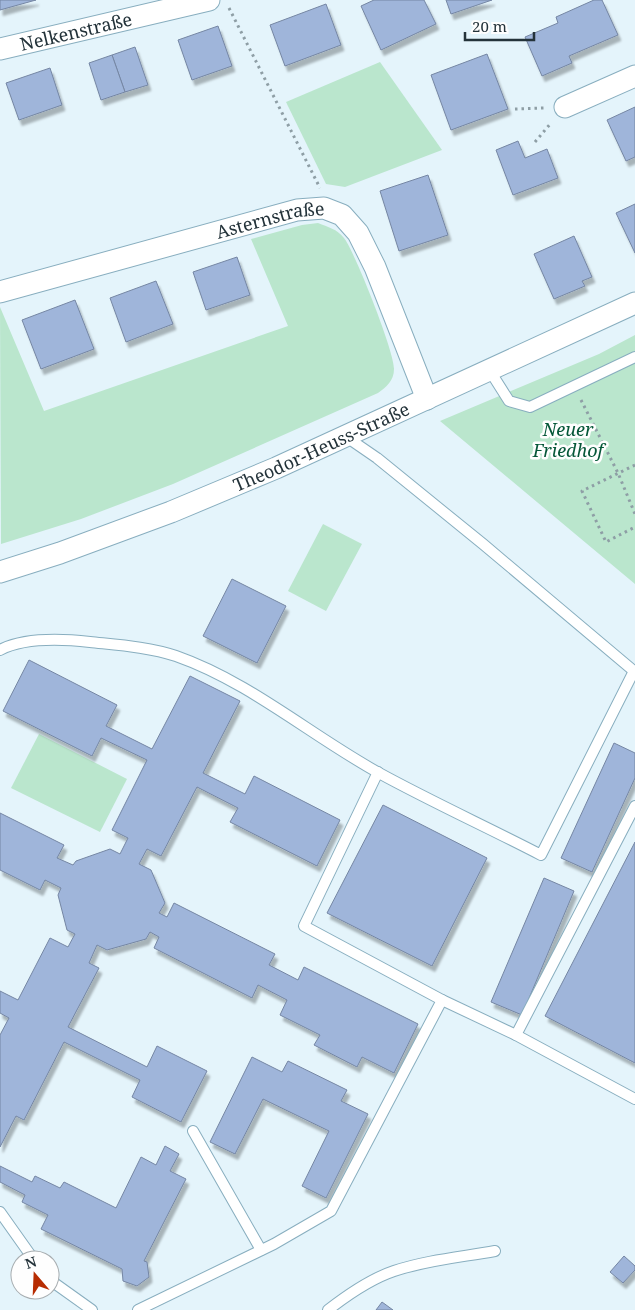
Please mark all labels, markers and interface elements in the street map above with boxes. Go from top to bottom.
street label: Nelkenstraße [17,6,134,56]
scale bar [465,10,534,42]
text: 20 m [472,16,507,36]
street label: Asternstraße [213,196,325,244]
street label: Theodor-Heuss-Straße [229,396,413,497]
park label: Neuer Friedhof [532,417,607,462]
north arrow [10,1250,60,1300]
text: N [22,1251,39,1273]

